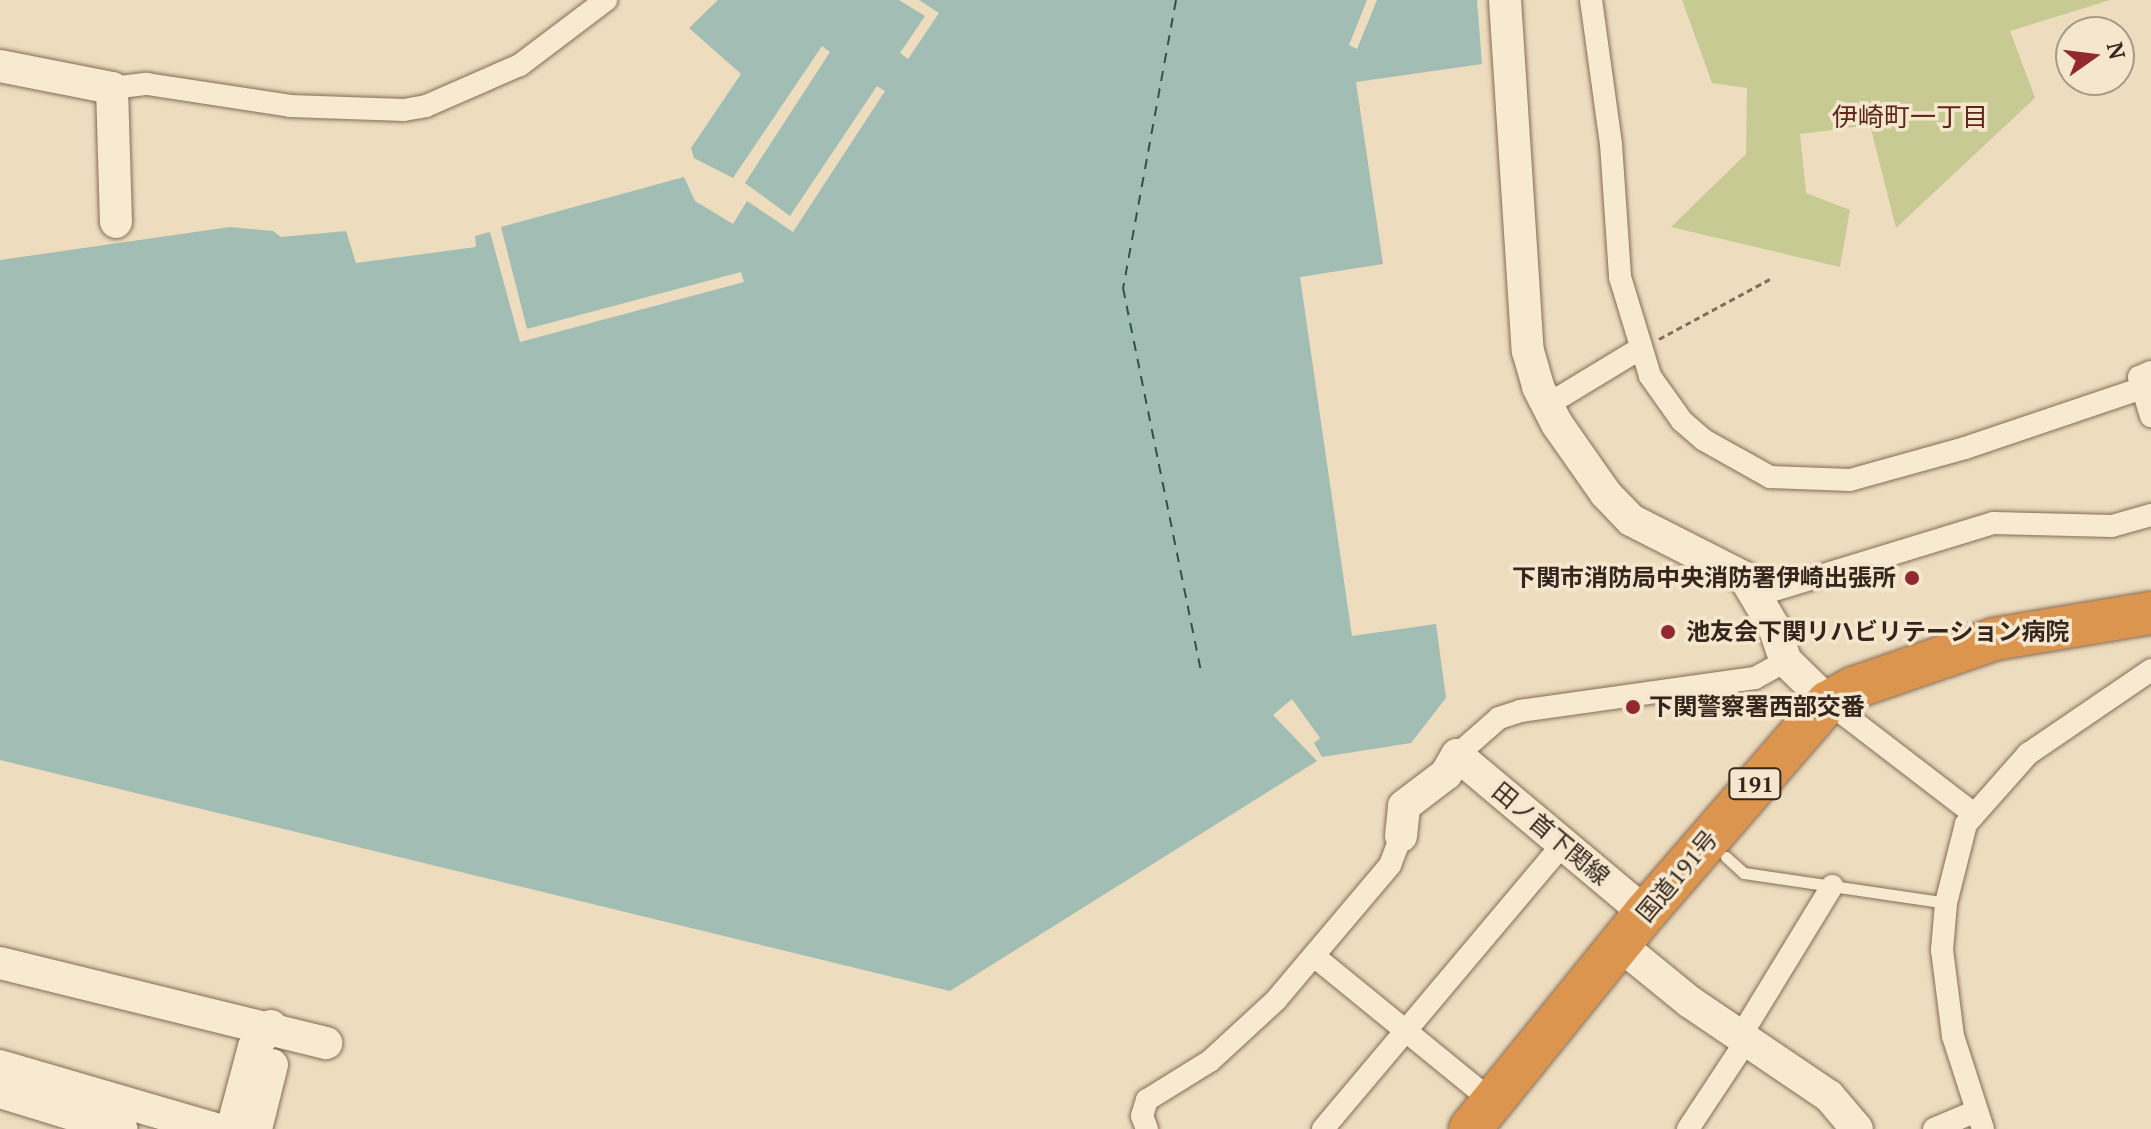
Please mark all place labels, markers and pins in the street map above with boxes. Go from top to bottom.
place label: 下関市消防局中央消防署伊崎出張所 [1512,564,1896,592]
marker: 下関市消防局中央消防署伊崎出張所 [1903,569,1921,587]
place label: 池友会下関リハビリテーション病院 [1686,618,2070,646]
marker: 池友会下関リハビリテーション病院 [1657,621,1679,643]
place label: 下関警察署西部交番 [1649,693,1865,721]
marker: 下関警察署西部交番 [1624,698,1642,716]

